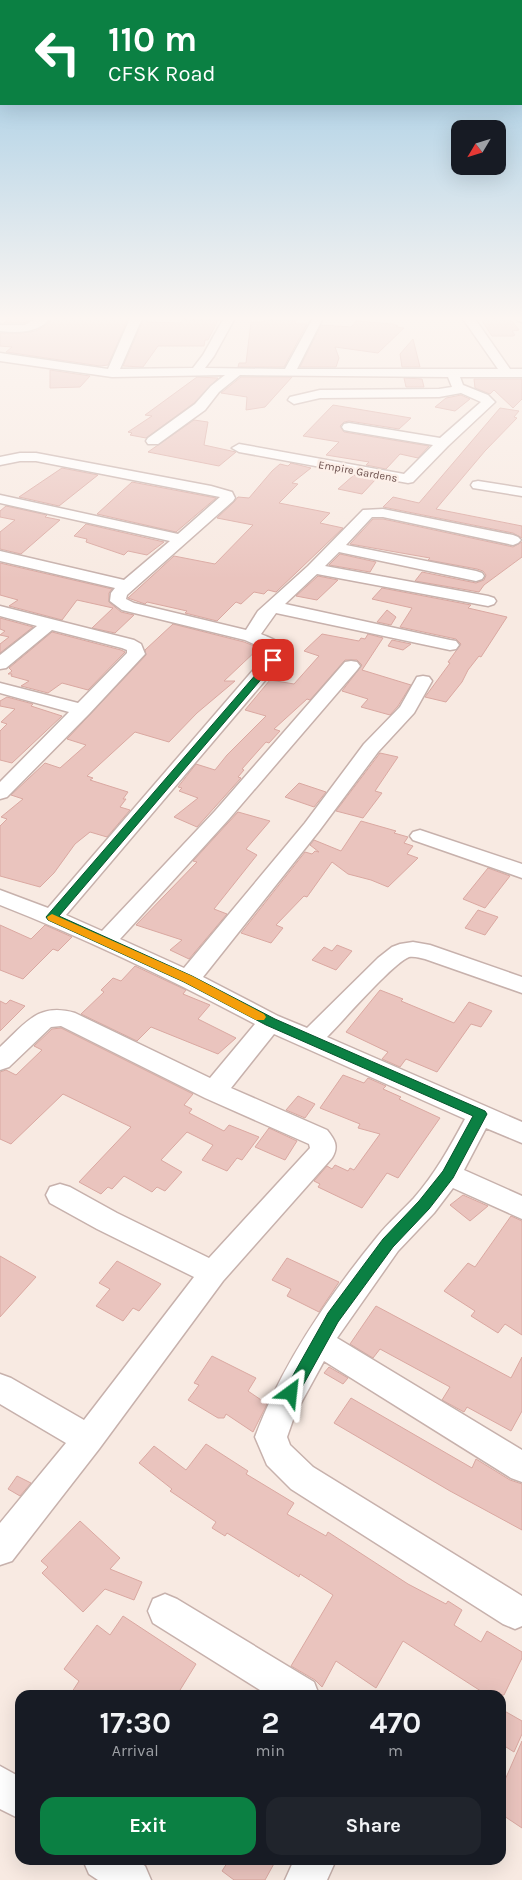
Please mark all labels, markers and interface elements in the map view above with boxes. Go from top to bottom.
text: 110 m [108,19,197,60]
icon: left [25,20,90,85]
text: CFSK Road [108,61,216,87]
north arrow [451,120,506,175]
map controls [451,120,506,175]
street label: Empire Gardens [317,458,399,485]
pin [252,639,294,681]
icon: arrive [259,646,287,674]
position arrow [264,1366,316,1418]
text: 17:30 [100,1705,171,1741]
text: 2 [261,1705,279,1741]
text: 470 [370,1705,421,1741]
text: Arrival [112,1741,159,1760]
text: min [256,1741,285,1760]
text: m [388,1741,403,1760]
button: Exit [40,1797,256,1855]
button: Share [266,1797,481,1855]

